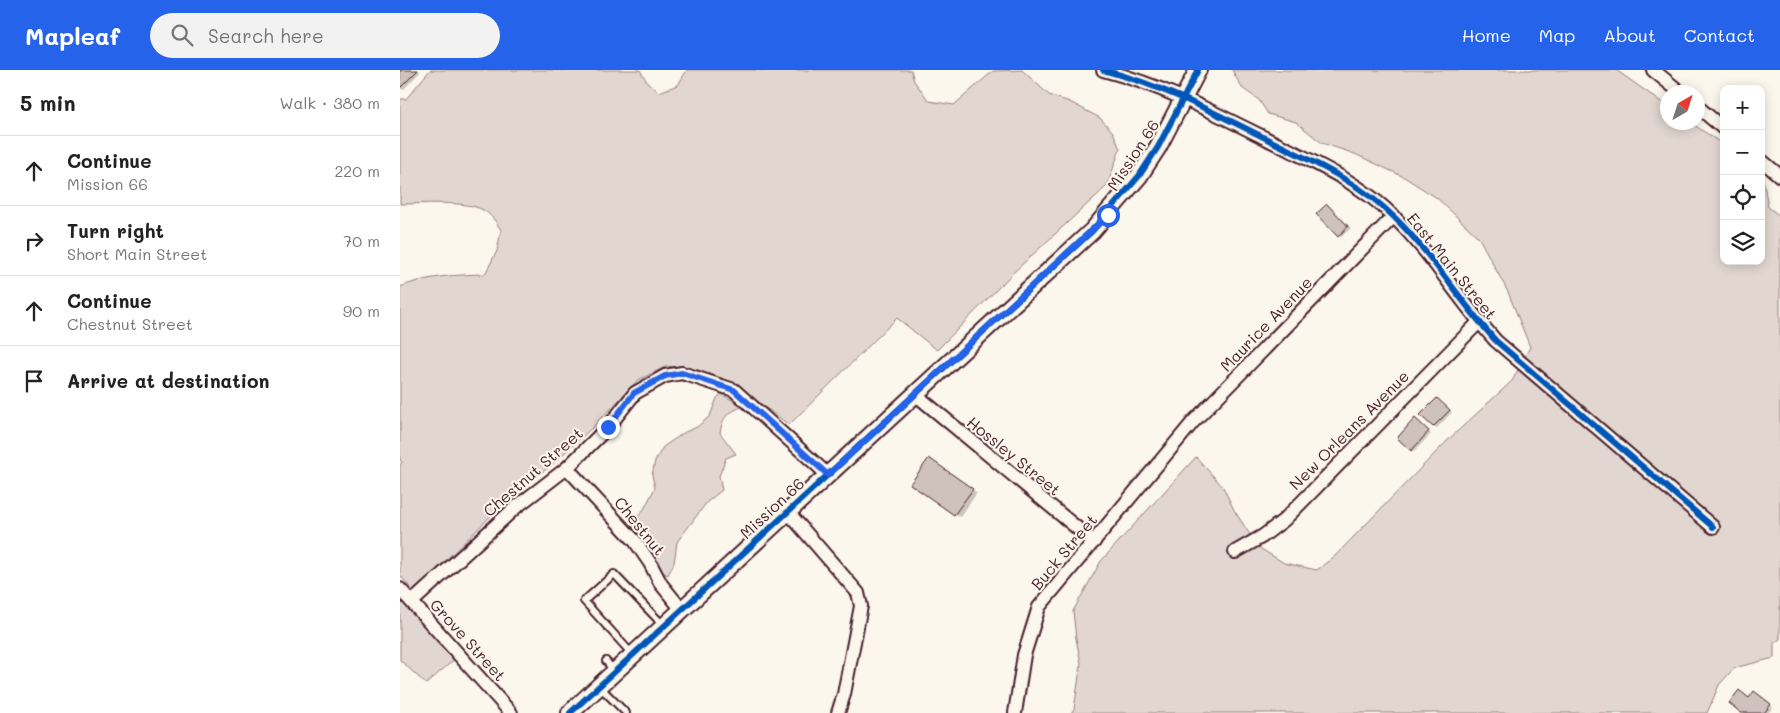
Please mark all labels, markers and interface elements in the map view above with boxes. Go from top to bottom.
search box [150,13,500,58]
text: Mapleaf [25,20,120,51]
icon: search [168,21,196,49]
text: Search here [208,23,324,48]
text: Home [1462,23,1511,47]
text: Map [1539,23,1575,47]
text: About [1603,23,1656,47]
text: Contact [1684,23,1755,47]
north arrow [1660,85,1705,130]
map controls [1720,85,1765,265]
button: + [1720,85,1765,130]
text: 5 min [20,89,76,116]
text: Walk · 380 m [279,92,380,113]
street label: Mission 66 [1102,115,1163,194]
button: − [1720,130,1765,175]
text: Continue [67,148,152,173]
icon: ahead [20,157,48,185]
text: 220 m [334,160,380,181]
text: Mission 66 [67,173,148,194]
button: locate [1720,175,1765,220]
route start [1097,204,1120,227]
street label: East Main Street [1403,208,1502,323]
text: Turn right [67,218,164,243]
button: layers [1720,220,1765,265]
icon: right [20,227,48,255]
text: 70 m [343,230,380,251]
text: Short Main Street [67,243,207,264]
street label: Maurice Avenue [1215,272,1316,376]
text: Continue [67,288,152,313]
icon: ahead [20,297,48,325]
text: 90 m [343,300,380,321]
text: Chestnut Street [67,313,193,334]
street label: New Orleans Avenue [1284,365,1413,494]
icon: arrive [20,367,48,395]
text: Arrive at destination [67,368,270,393]
street label: Hossley Street [963,411,1066,500]
route end [597,416,620,439]
street label: Chestnut Street [478,422,587,521]
street label: Mission 66 [735,472,808,543]
street label: Chestnut [610,492,671,559]
street label: Buck Street [1026,509,1101,594]
street label: Grove Street [426,594,511,685]

